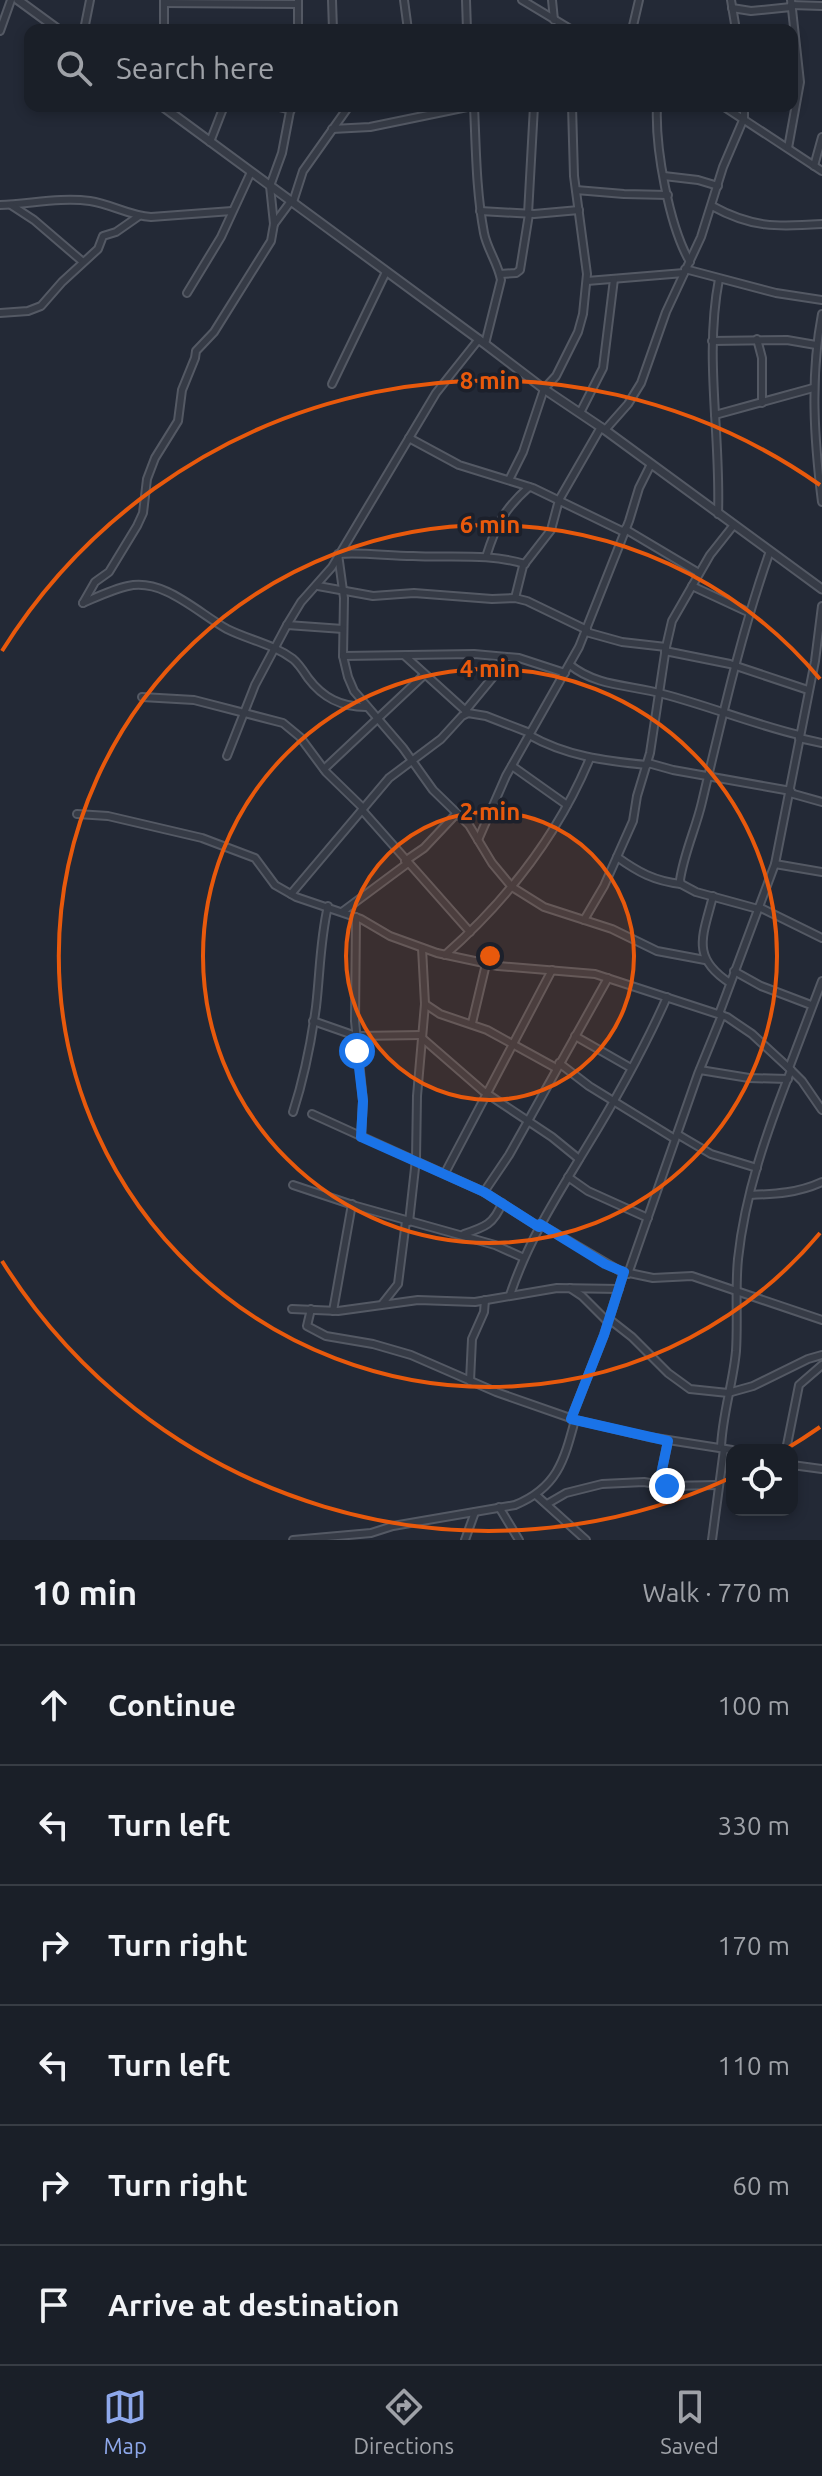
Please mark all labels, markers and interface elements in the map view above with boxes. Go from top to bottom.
search box [24,24,798,112]
icon: search [52,46,96,90]
text: Search here [116,51,275,85]
text: 8 min [460,367,520,394]
text: 6 min [460,511,520,538]
text: 4 min [460,655,520,682]
text: 2 min [460,798,520,825]
centre of rings [476,942,504,970]
route start [339,1033,375,1069]
map controls [726,1444,798,1516]
button: locate [726,1444,798,1516]
route end [649,1468,685,1504]
text: 10 min [32,1573,137,1611]
text: Walk · 770 m [642,1578,790,1607]
icon: ahead [32,1683,76,1727]
text: Continue [108,1688,236,1722]
text: 100 m [718,1691,790,1720]
icon: left [32,1803,76,1847]
text: Turn left [108,1808,230,1842]
text: 330 m [718,1811,790,1840]
icon: right [32,1923,76,1967]
text: Turn right [108,1928,248,1962]
text: 170 m [718,1931,790,1960]
icon: left [32,2043,76,2087]
text: Turn left [108,2048,230,2082]
text: 110 m [718,2051,790,2080]
icon: right [32,2163,76,2207]
text: Turn right [108,2168,248,2202]
text: 60 m [732,2171,790,2200]
icon: arrive [32,2283,76,2327]
text: Arrive at destination [108,2288,400,2322]
tab: Map [103,2385,147,2458]
tab: Directions [353,2385,454,2458]
tab: Saved [660,2385,719,2458]

